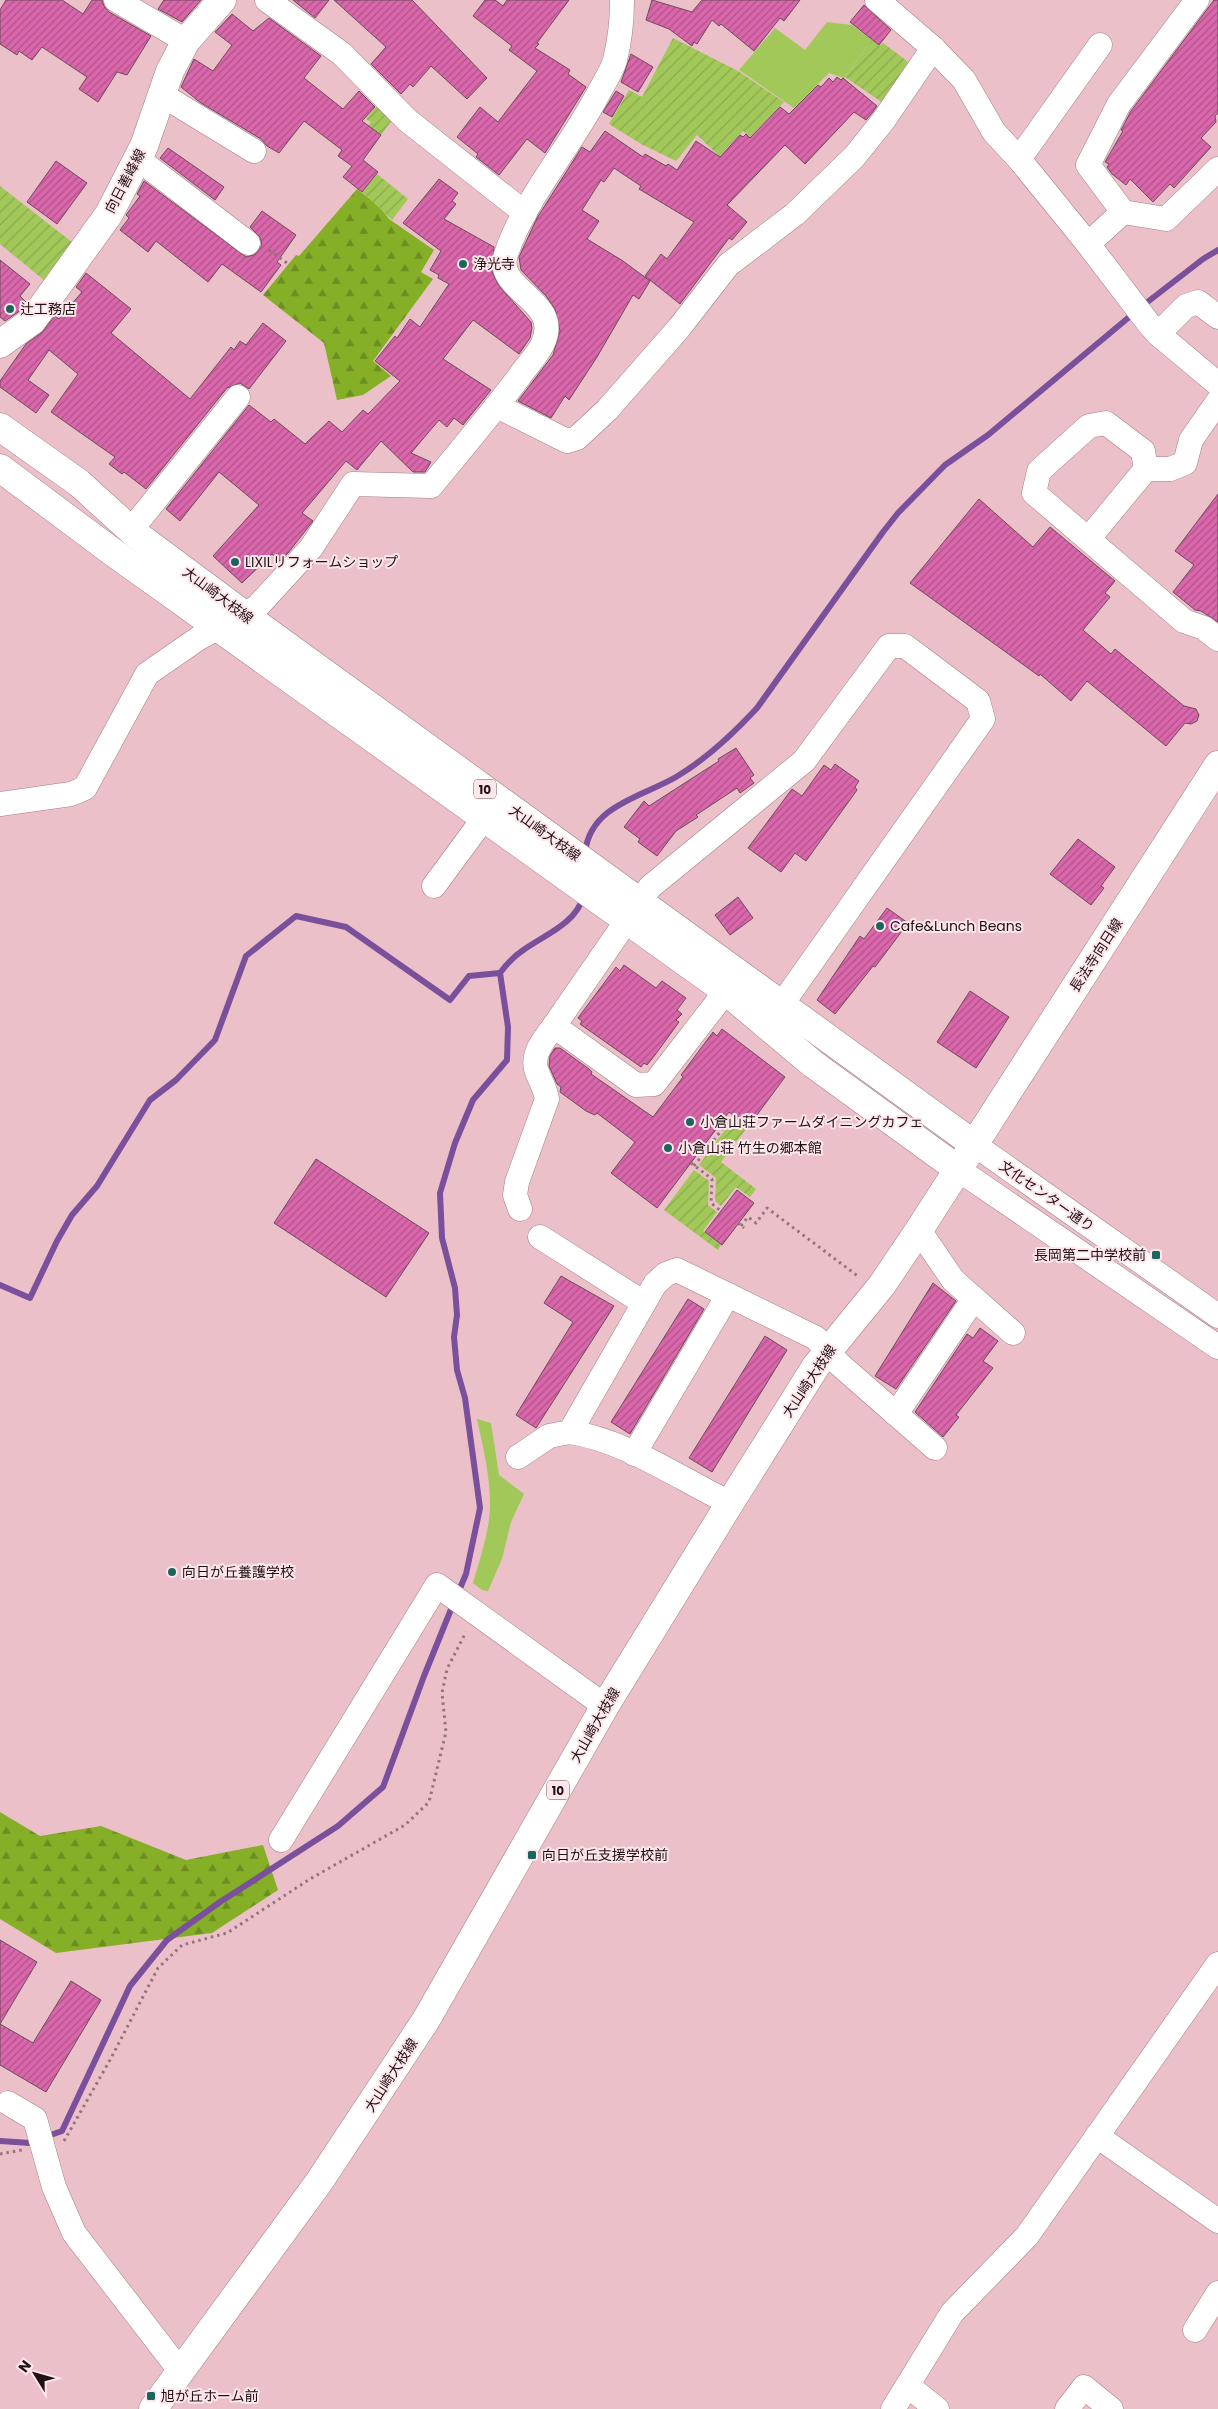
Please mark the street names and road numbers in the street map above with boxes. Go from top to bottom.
street label: 向日善峰線 [100,145,150,217]
street label: 大山崎大枝線 [178,562,258,628]
road number: 10 [474,780,496,799]
street label: 大山崎大枝線 [505,800,585,866]
street label: 長法寺向日線 [1065,914,1127,996]
street label: 文化センター通り [995,1156,1099,1236]
street label: 大山崎大枝線 [777,1341,841,1421]
street label: 大山崎大枝線 [565,1684,625,1766]
road number: 10 [547,1780,569,1800]
street label: 大山崎大枝線 [360,2034,422,2116]

